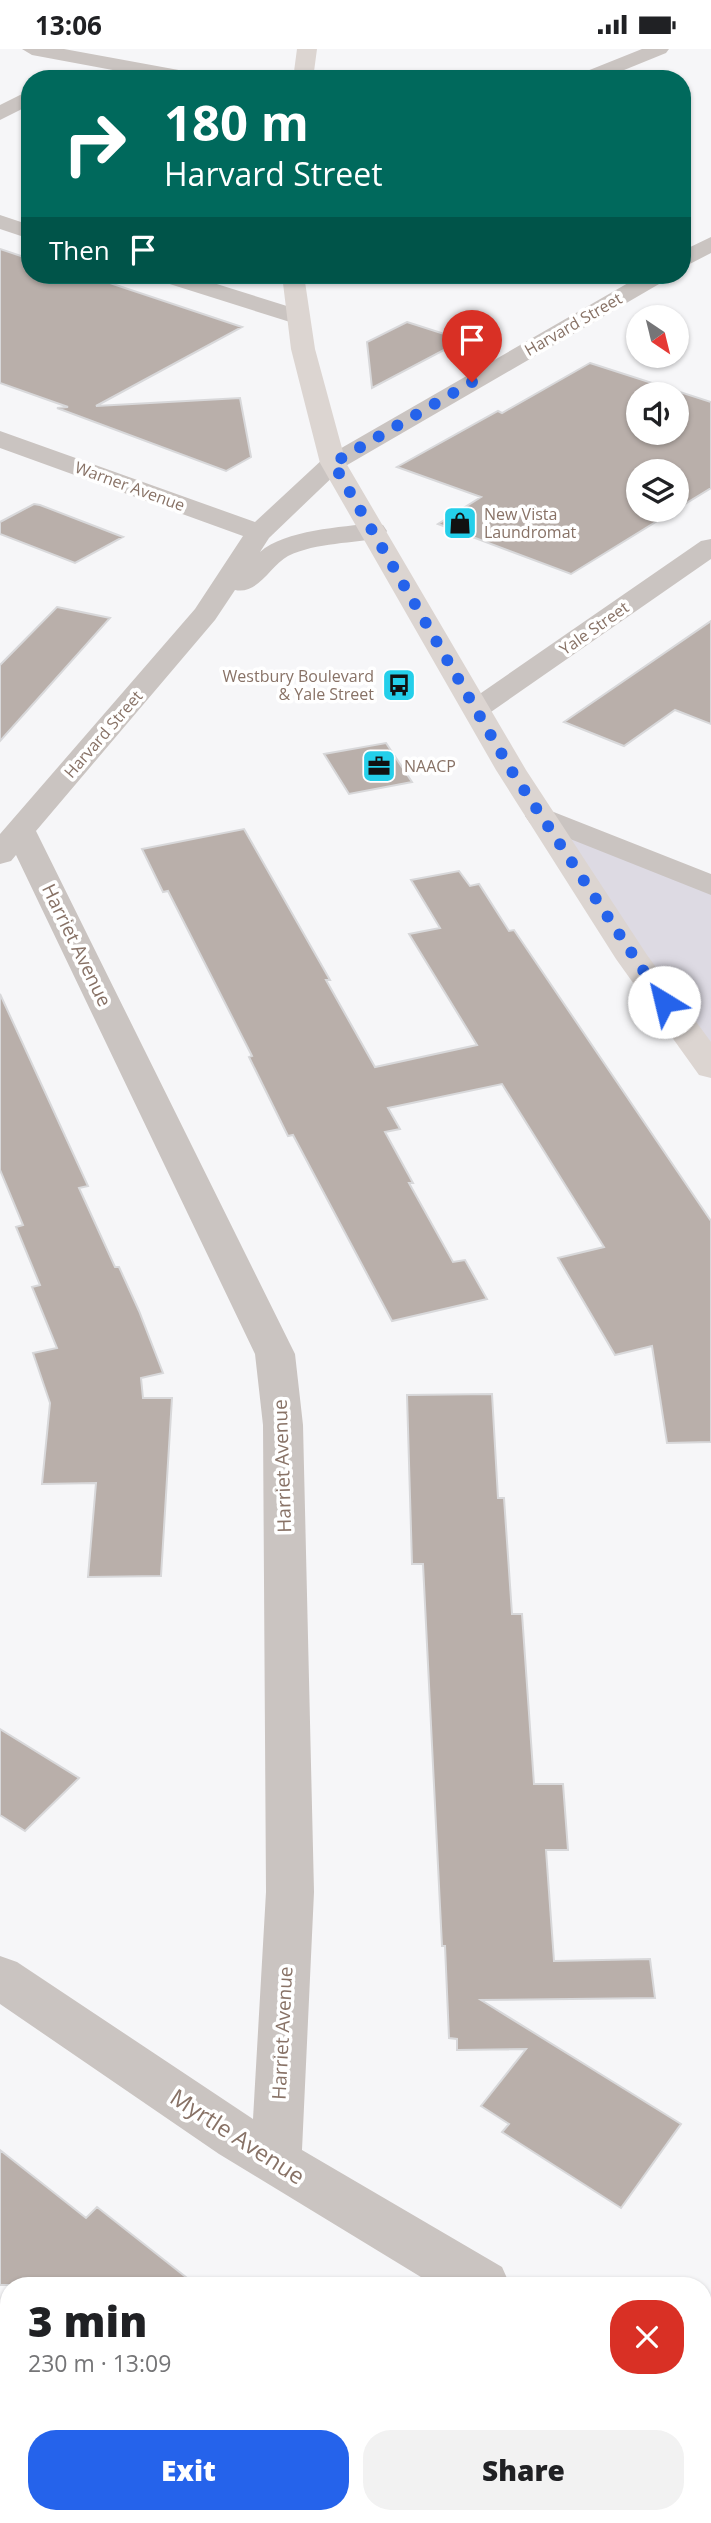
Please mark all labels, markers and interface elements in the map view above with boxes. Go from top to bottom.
text: 13:06 [35,7,102,43]
text: 180 m [164,89,309,155]
icon: right [49,98,140,189]
text: Harvard Street [164,152,383,195]
icon: arrive [124,231,162,269]
text: Then [49,232,110,268]
street label: Harvard Street [520,287,626,361]
north arrow [626,305,690,367]
map controls [626,305,689,522]
pin [442,310,502,382]
icon: arrive [453,321,491,359]
button: sound [626,382,689,445]
street label: Warner Avenue [72,456,188,516]
button: layers [626,459,689,522]
place label: New Vista Laundromat [484,503,577,543]
shop icon: New Vista Laundromat [441,504,479,542]
street label: Yale Street [555,596,633,660]
place label: Westbury Boulevard & Yale Street [223,665,374,705]
bus stop icon: Westbury Boulevard & Yale Street [380,666,418,704]
street label: Harvard Street [59,685,147,782]
office icon: NAACP [360,747,398,785]
place label: NAACP [404,755,456,777]
street label: Harriet Avenue [36,879,118,1011]
position arrow [627,965,701,1039]
street label: Harriet Avenue [267,1399,297,1533]
street label: Harriet Avenue [266,1966,298,2100]
street label: Myrtle Avenue [164,2080,312,2192]
text: 3 min [28,2292,147,2349]
button: close [610,2300,684,2374]
text: 230 m · 13:09 [28,2347,171,2379]
button: Exit [28,2430,349,2510]
button: Share [363,2430,684,2510]

